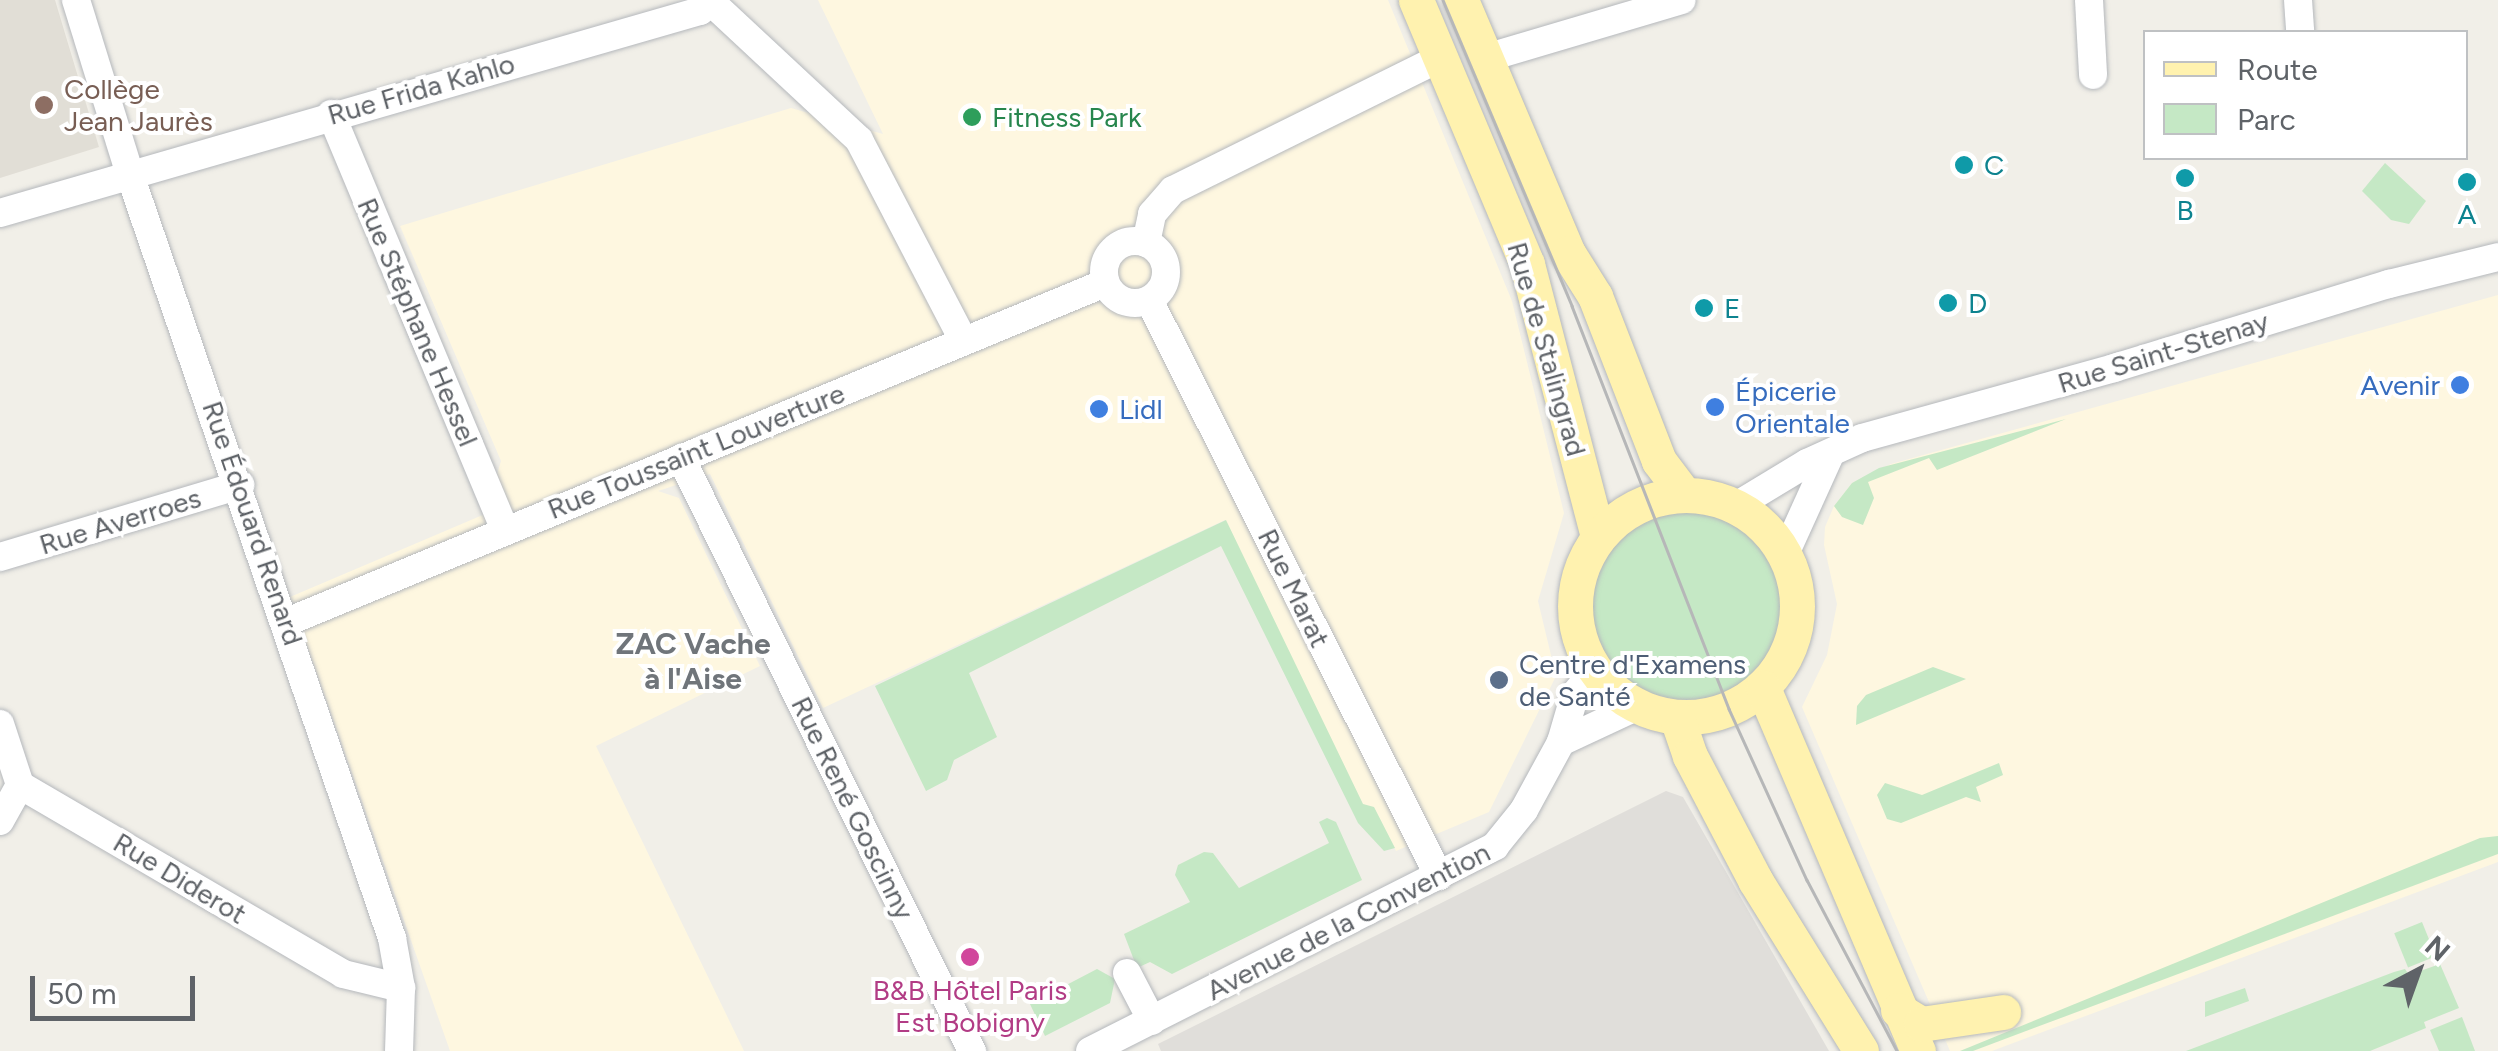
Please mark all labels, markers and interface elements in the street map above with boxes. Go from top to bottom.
legend [2143,30,2468,160]
street label: Rue Frida Kahlo [324,46,518,132]
text: Route [2237,51,2318,88]
place label: Collège Jean Jaurès [64,72,213,138]
marker: Collège Jean Jaurès [33,94,55,116]
place label: Fitness Park [992,100,1141,134]
text: Parc [2237,101,2296,138]
marker: Fitness Park [961,106,983,128]
place label: C [1984,148,2004,182]
marker: C [1953,154,1975,176]
marker: B [2174,167,2196,189]
marker: A [2456,171,2478,193]
street label: Rue Stéphane Hessel [350,193,486,451]
place label: B [2176,193,2194,227]
place label: A [2458,197,2476,231]
street label: Rue de Stalingrad [1500,238,1594,460]
place label: D [1968,286,1987,320]
place label: E [1724,291,1741,325]
marker: D [1937,292,1959,314]
marker: E [1693,297,1715,319]
street label: Rue Saint-Stenay [2054,304,2272,400]
place label: Avenir [2360,368,2440,402]
place label: Épicerie Orientale [1735,374,1850,440]
marker: Avenir [2449,374,2471,396]
street label: Rue Toussaint Louverture [543,376,849,526]
place label: Lidl [1119,392,1163,426]
marker: Épicerie Orientale [1704,396,1726,418]
street label: Rue Édouard Renard [195,397,311,649]
marker: Lidl [1088,398,1110,420]
street label: Rue Averroes [35,481,205,561]
street label: Rue Marat [1251,523,1337,653]
district label: ZAC Vache à l'Aise [615,626,771,696]
place label: Centre d'Examens de Santé [1519,647,1746,713]
marker: Centre d'Examens de Santé [1488,669,1510,691]
street label: Rue René Goscinny [784,691,922,925]
street label: Rue Diderot [107,825,253,931]
street label: Avenue de la Convention [1201,835,1495,1007]
north arrow [2368,921,2468,1021]
text: N [2418,928,2457,968]
marker: B&B Hôtel Paris Est Bobigny [959,946,981,968]
scale bar [35,956,200,1018]
place label: B&B Hôtel Paris Est Bobigny [873,973,1067,1039]
text: 50 m [47,975,116,1012]

